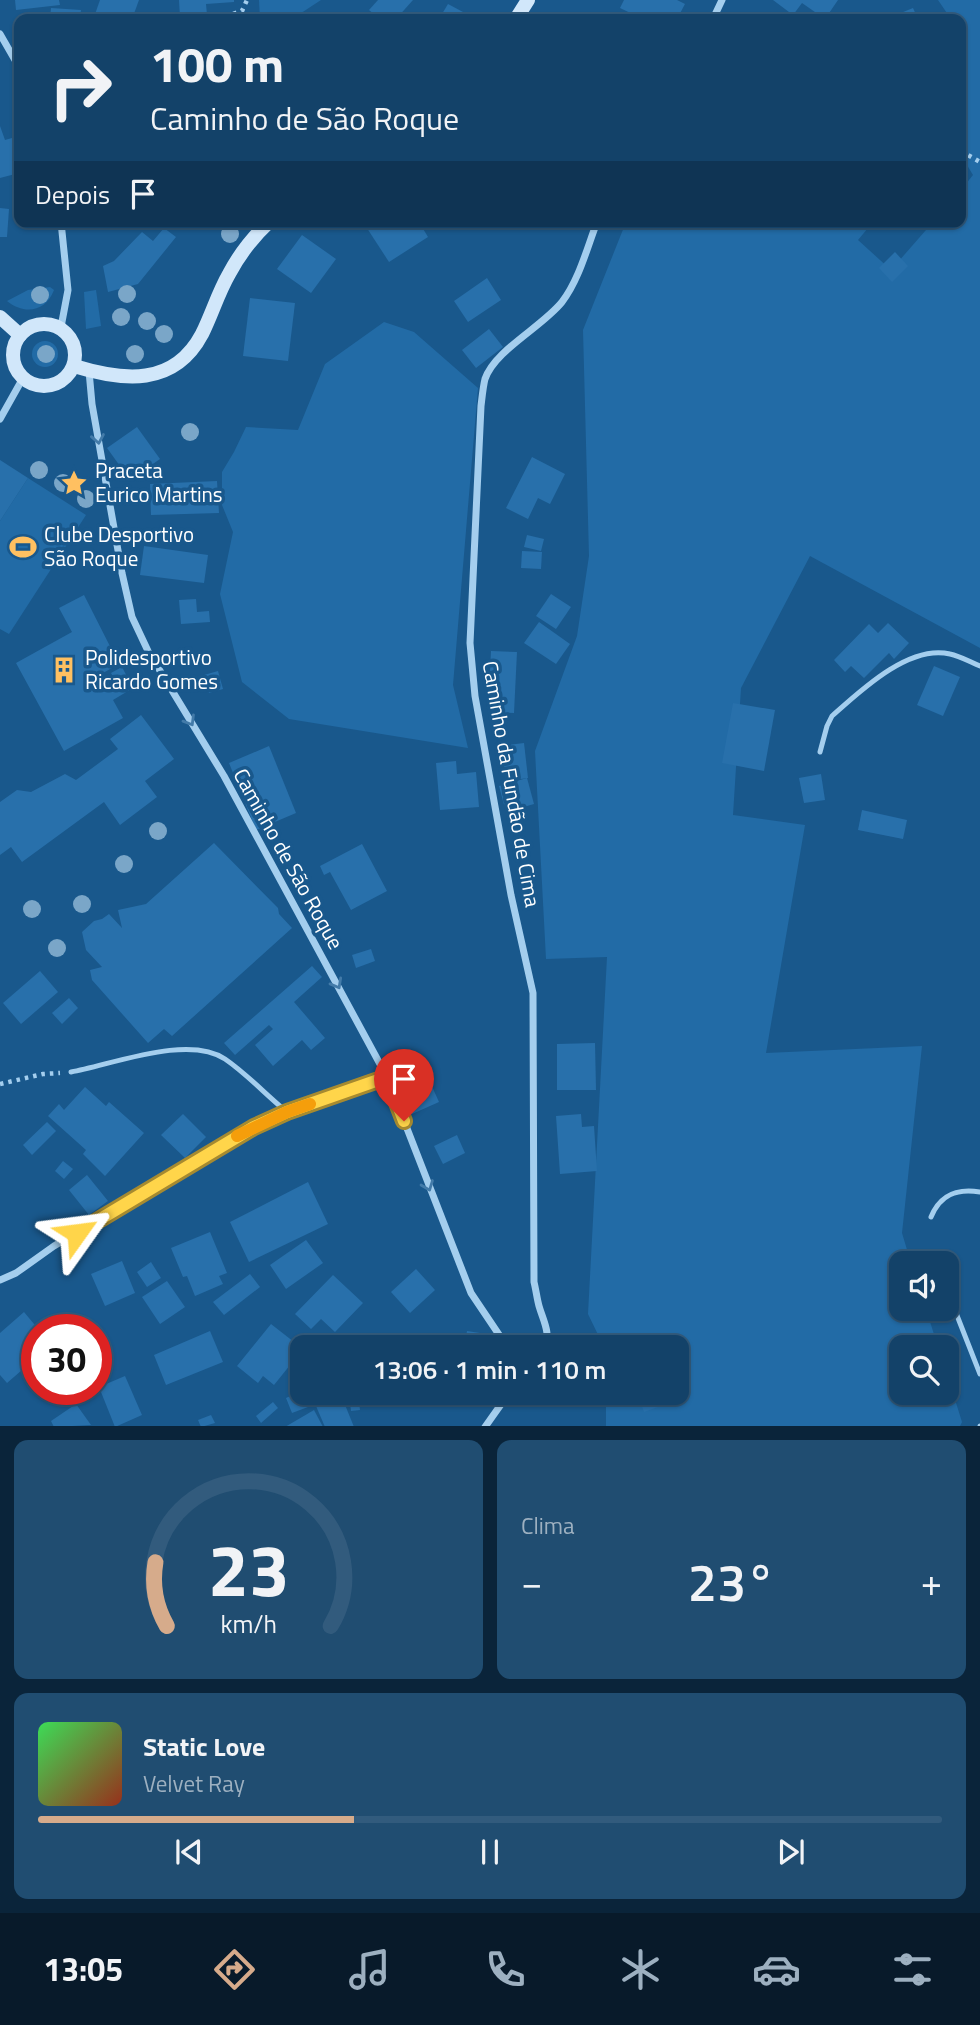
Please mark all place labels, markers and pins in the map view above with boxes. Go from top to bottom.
place label: Praceta Eurico Martins [95,454,223,510]
place icon: Praceta Eurico Martins [59,468,89,498]
place label: Clube Desportivo São Roque [44,518,194,574]
sports icon: Clube Desportivo São Roque [8,532,38,562]
place label: Polidesportivo Ricardo Gomes [85,641,218,697]
building icon: Polidesportivo Ricardo Gomes [49,655,79,685]
pin [374,1049,434,1121]

